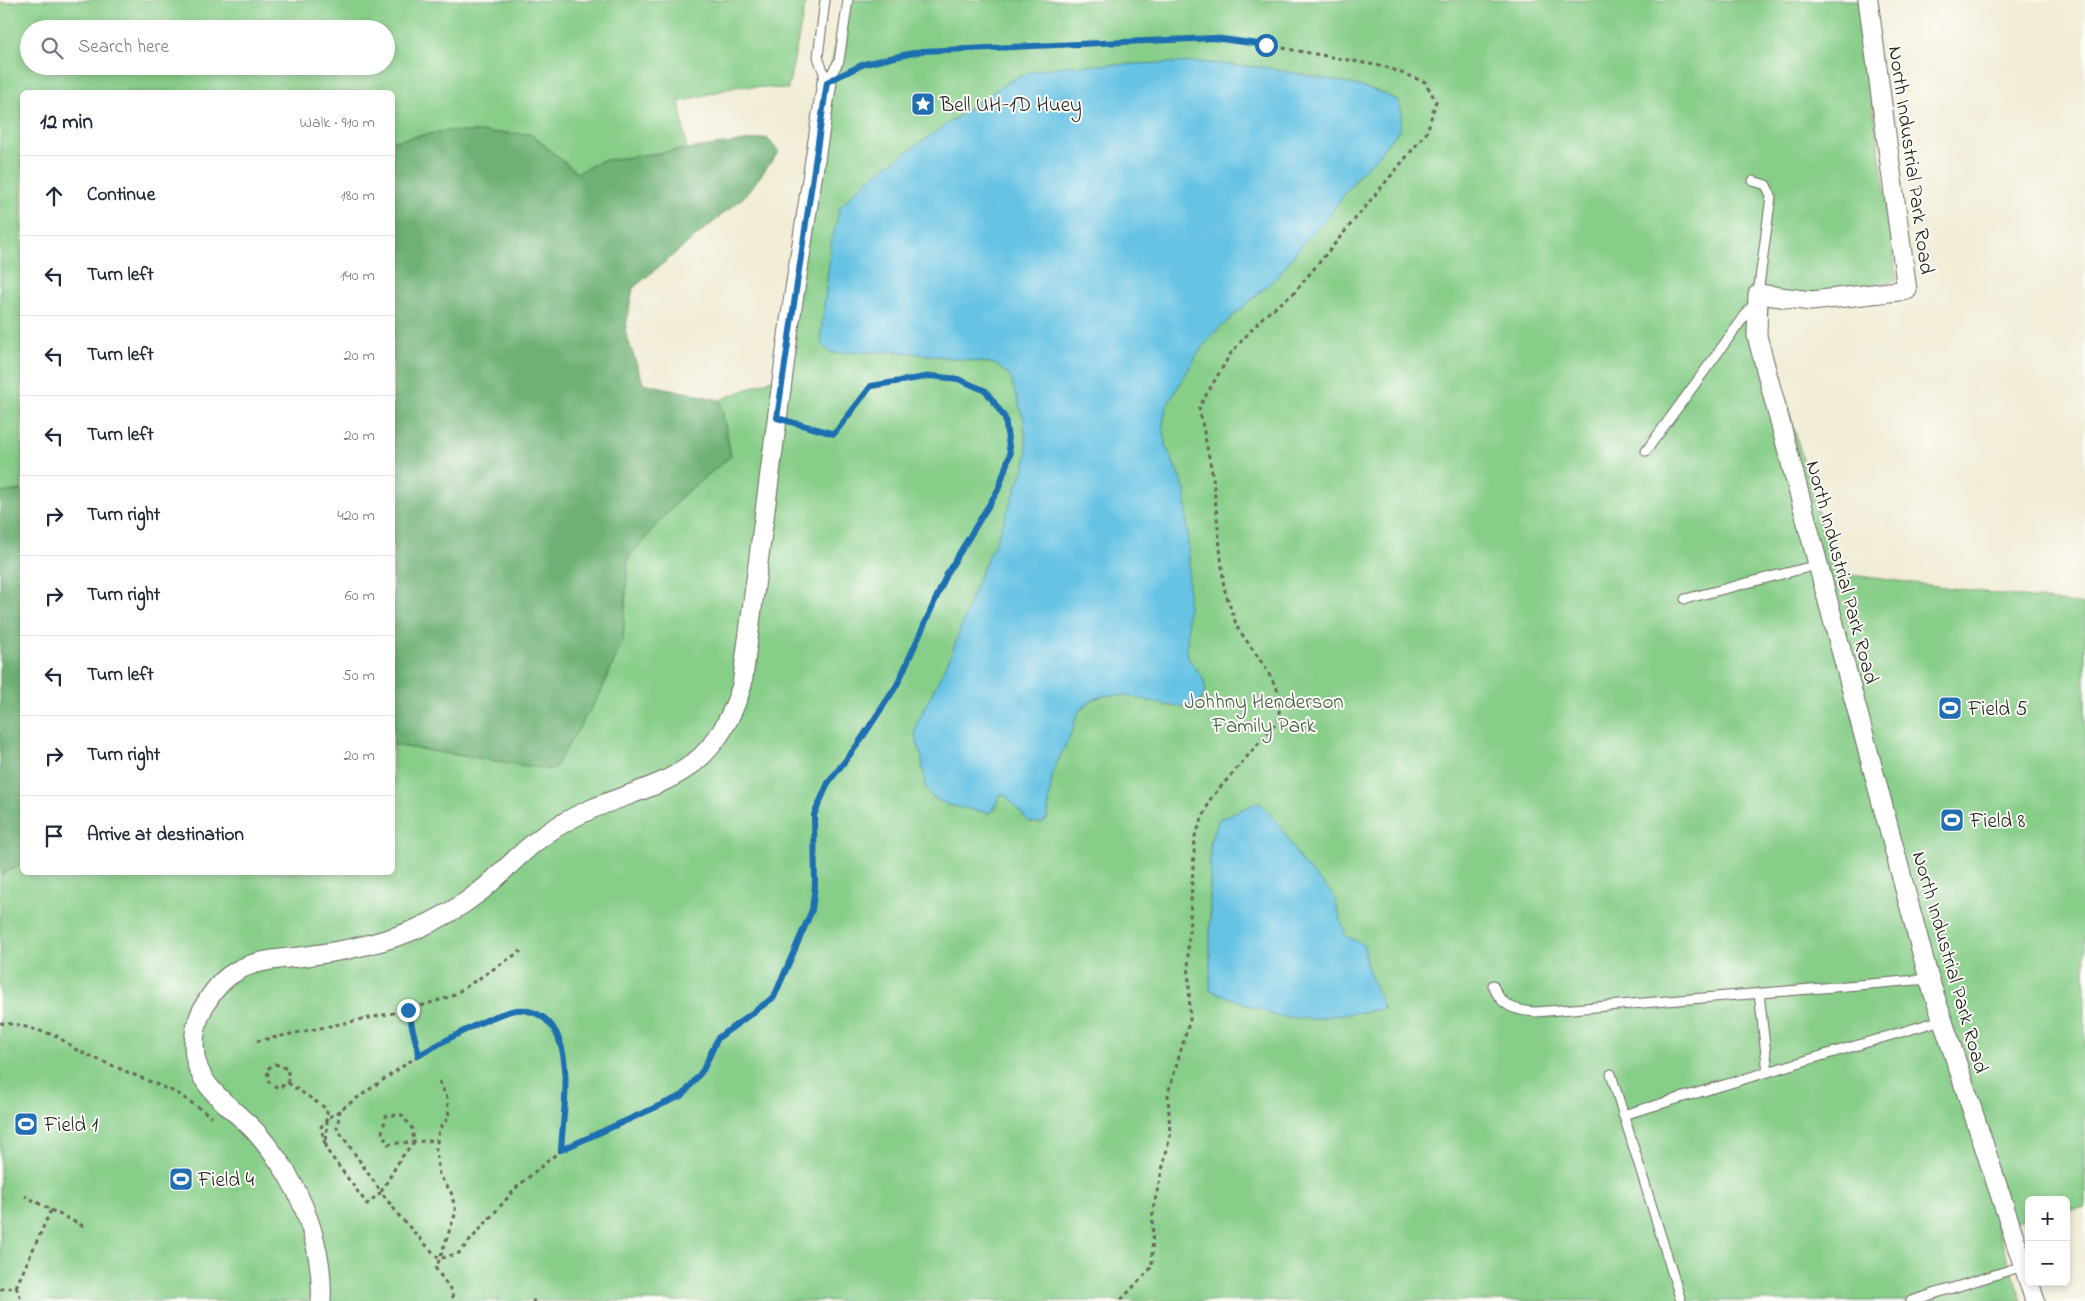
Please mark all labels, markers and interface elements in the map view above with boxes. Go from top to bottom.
search box [20,20,395,75]
icon: search [38,34,66,62]
text: Search here [78,34,169,61]
route start [1255,34,1278,57]
street label: North Industrial Park Road [1879,44,1941,276]
place icon: Bell UH-1D Huey [910,91,936,117]
place label: Bell UH-1D Huey [939,91,1082,123]
text: 12 min [40,108,93,138]
text: Walk · 910 m [300,111,375,135]
icon: ahead [40,182,68,210]
text: Continue [87,182,155,209]
text: 180 m [341,184,375,208]
icon: left [40,262,68,290]
text: Turn left [87,262,154,289]
text: 140 m [340,264,375,288]
icon: left [40,342,68,370]
text: Turn left [87,342,154,369]
text: 20 m [344,344,375,368]
icon: left [40,422,68,450]
text: Turn left [87,422,154,449]
text: 20 m [344,424,375,448]
street label: North Industrial Park Road [1797,458,1885,688]
icon: right [40,502,68,530]
text: Turn right [87,502,160,529]
text: 420 m [337,504,375,528]
icon: right [40,582,68,610]
text: Turn right [87,582,160,609]
text: 60 m [345,584,375,608]
icon: left [40,662,68,690]
text: Turn left [87,662,154,689]
text: 50 m [343,664,375,688]
park label: Johhny Henderson Family Park [1184,688,1344,744]
sports icon: Field 5 [1937,695,1963,721]
place label: Field 5 [1967,695,2027,725]
icon: right [40,742,68,770]
text: Turn right [87,742,160,769]
text: 20 m [344,744,375,768]
sports icon: Field 8 [1939,807,1965,833]
place label: Field 8 [1969,807,2025,837]
icon: arrive [40,822,68,850]
text: Arrive at destination [87,822,244,849]
street label: North Industrial Park Road [1903,848,1995,1077]
route end [397,999,420,1022]
sports icon: Field 1 [13,1111,39,1137]
place label: Field 1 [43,1111,98,1141]
sports icon: Field 4 [168,1166,194,1192]
place label: Field 4 [197,1166,254,1196]
map controls [2025,1196,2070,1286]
button: + [2025,1196,2070,1241]
button: − [2025,1241,2070,1286]

